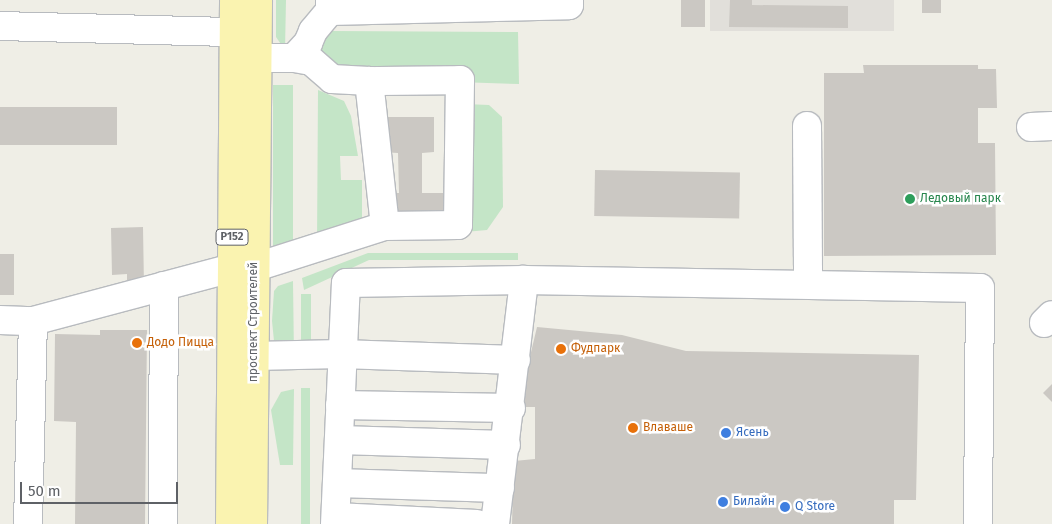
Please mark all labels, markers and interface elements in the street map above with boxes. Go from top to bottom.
place label: Ледовый парк [920,192,1001,206]
marker: Ледовый парк [904,193,916,205]
road number: Р152 [214,228,250,246]
street label: проспект Строителей [247,262,261,382]
place label: Додо Пицца [147,336,214,350]
marker: Додо Пицца [131,337,143,349]
place label: Фудпарк [571,342,620,356]
marker: Фудпарк [555,343,567,355]
place label: Влаваше [643,421,693,435]
marker: Влаваше [627,422,639,434]
place label: Ясень [736,426,769,440]
marker: Ясень [720,427,732,439]
scale bar [22,472,180,504]
text: 50 m [28,482,61,500]
place label: Билайн [733,495,775,509]
marker: Билайн [717,496,729,508]
place label: Q Store [795,500,835,514]
marker: Q Store [779,501,791,513]

